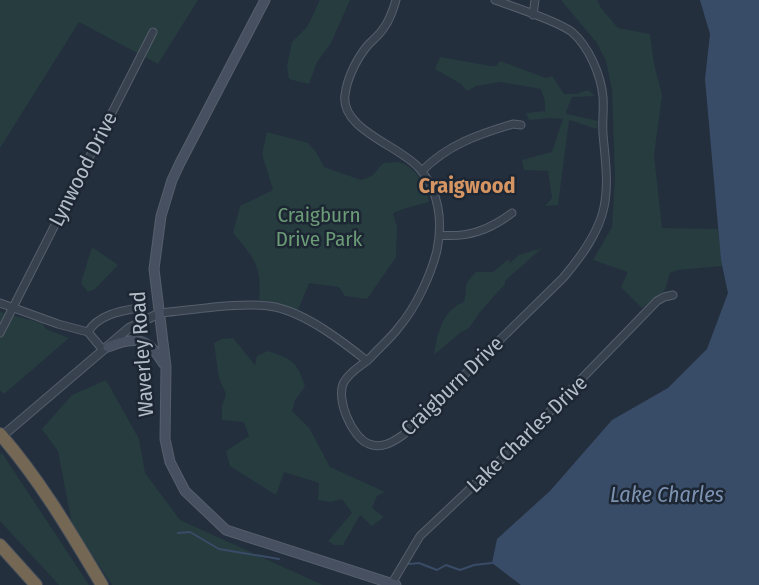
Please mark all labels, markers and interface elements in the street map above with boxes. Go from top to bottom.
street label: Lynwood Drive [43,107,123,231]
district label: Craigwood [419,172,515,199]
park label: Craigburn Drive Park [276,202,363,252]
street label: Waverley Road [125,290,159,418]
street label: Craigburn Drive [395,331,509,441]
street label: Lake Charles Drive [461,370,593,498]
water label: Lake Charles [610,481,724,508]

